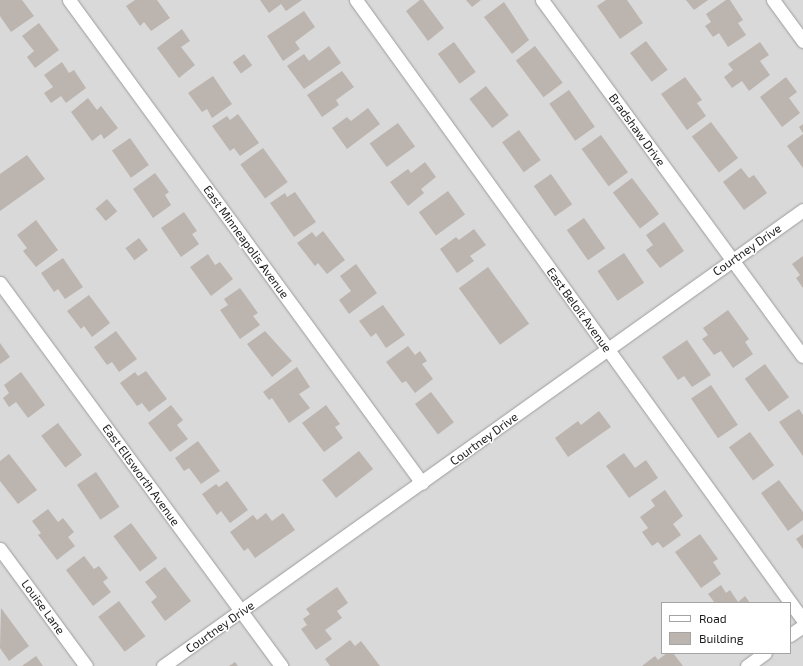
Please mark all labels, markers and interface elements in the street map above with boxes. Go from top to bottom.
street label: Bradshaw Drive [606,91,668,169]
street label: East Minneapolis Avenue [200,183,292,301]
street label: Courtney Drive [710,221,784,279]
street label: East Beloit Avenue [543,265,615,355]
street label: Courtney Drive [447,409,521,469]
street label: East Ellsworth Avenue [99,421,183,529]
street label: Louise Lane [18,577,68,637]
street label: Courtney Drive [183,598,257,656]
legend [661,602,791,654]
text: Road [699,611,727,625]
text: Building [699,631,743,645]

